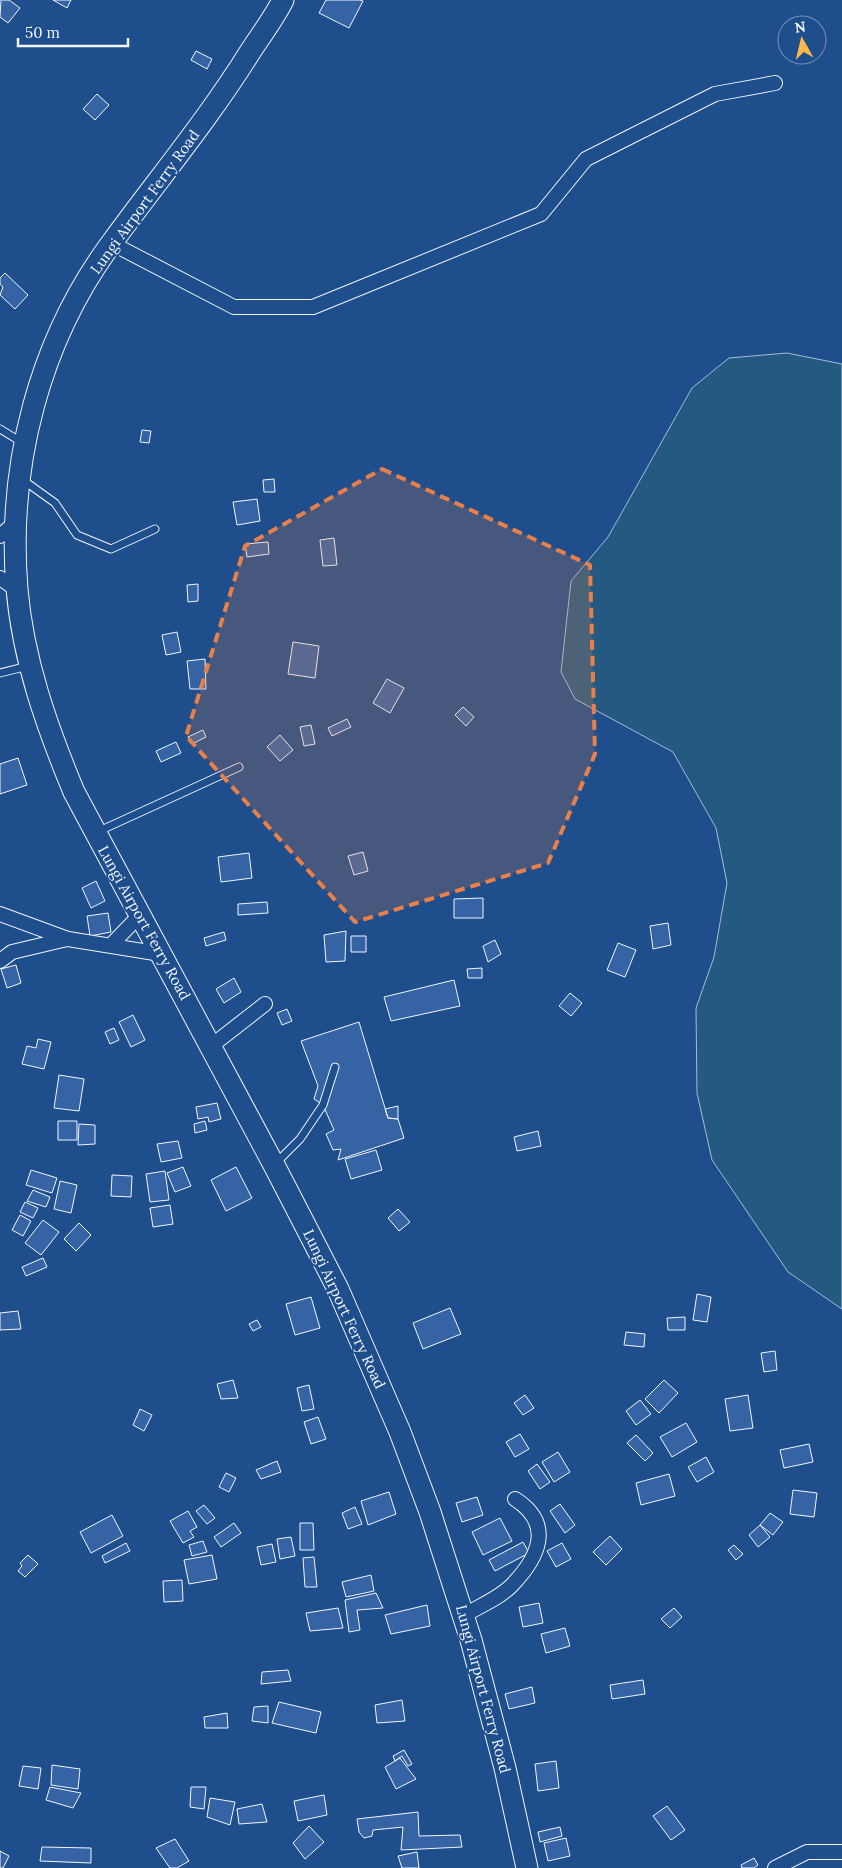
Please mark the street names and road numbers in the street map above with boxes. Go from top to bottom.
street label: Lungi Airport Ferry Road [86,126,203,278]
street label: Lungi Airport Ferry Road [94,842,195,1003]
street label: Lungi Airport Ferry Road [299,1226,390,1392]
street label: Lungi Airport Ferry Road [452,1602,515,1775]

